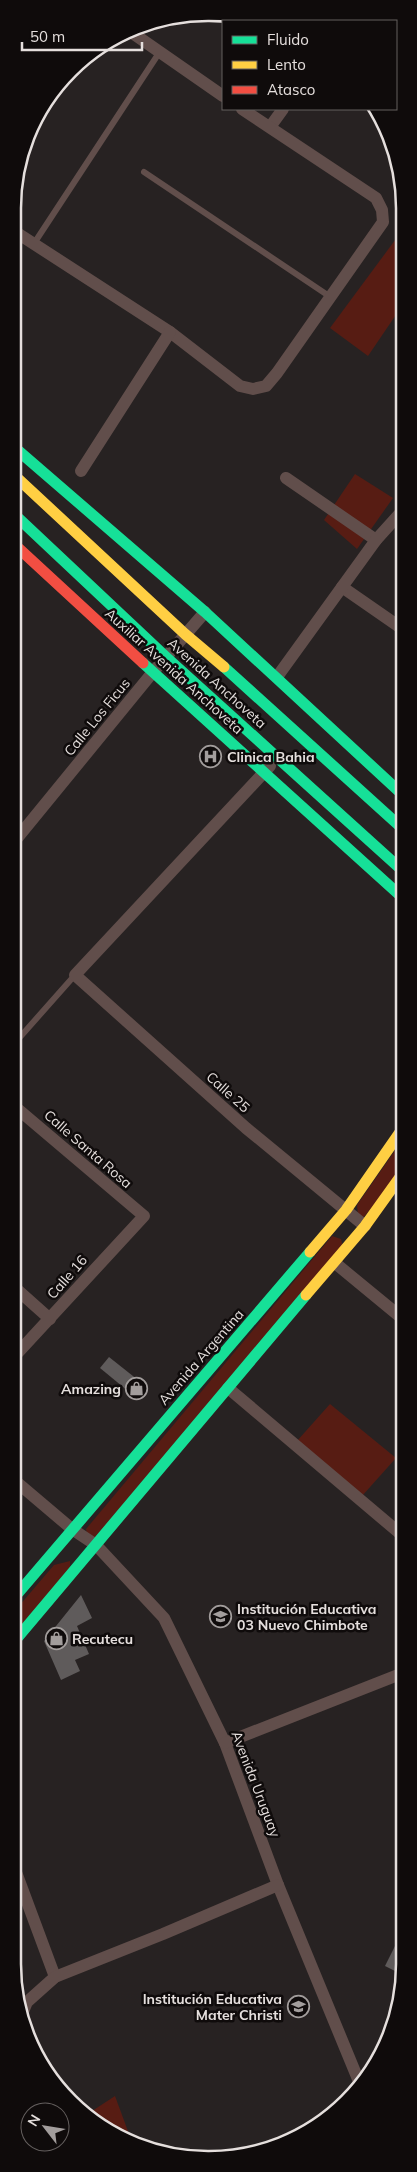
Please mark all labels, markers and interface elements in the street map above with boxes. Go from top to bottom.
scale bar [22,20,142,52]
legend [222,20,397,110]
text: 50 m [30,27,65,46]
text: Fluido [267,30,309,49]
text: Lento [267,55,306,74]
text: Atasco [267,80,315,99]
street label: Auxiliar Avenida Anchoveta [102,605,246,737]
street label: Avenida Anchoveta [164,634,270,732]
street label: Calle Los Ficus [60,674,134,760]
hospital icon: Clinica Bahia [199,745,223,769]
place label: Clinica Bahia [227,748,315,766]
street label: Calle 25 [202,1068,254,1116]
street label: Calle Santa Rosa [40,1106,136,1192]
street label: Calle 16 [43,1251,91,1303]
street label: Avenida Argentina [154,1305,248,1409]
shop icon: Amazing [125,1377,149,1401]
place label: Amazing [61,1380,121,1398]
place label: Institución Educativa 03 Nuevo Chimbote [237,1600,376,1634]
school or university icon: Institución Educativa 03 Nuevo Chimbote [209,1605,233,1629]
shop icon: Recutecu [44,1627,68,1651]
place label: Recutecu [72,1630,133,1648]
street label: Avenida Uruguay [227,1728,285,1840]
place label: Institución Educativa Mater Christi [143,1990,282,2024]
school or university icon: Institución Educativa Mater Christi [286,1995,310,2019]
north arrow [20,2102,70,2152]
text: N [23,2111,44,2129]

